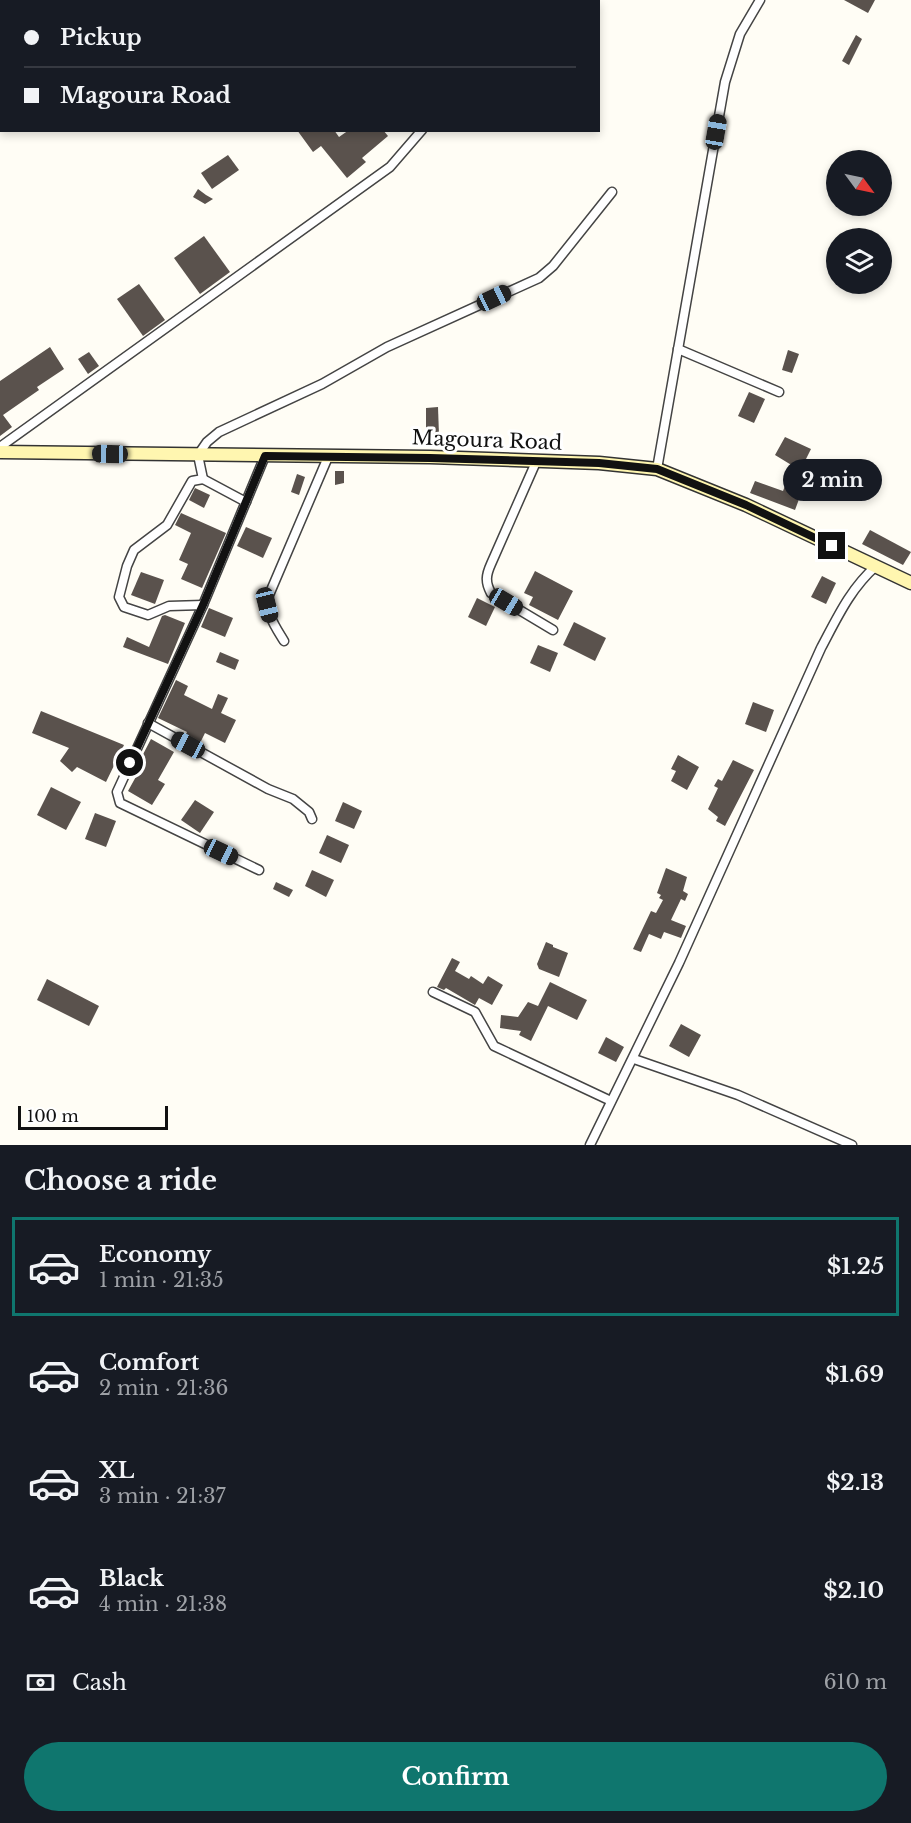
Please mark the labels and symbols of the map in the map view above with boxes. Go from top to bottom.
car [704,113,728,151]
north arrow [826,150,892,216]
car [474,282,514,314]
street label: Magoura Road [411,425,563,455]
car [92,445,128,463]
callout: 2 min [782,459,882,501]
route end [818,532,845,559]
car [254,585,280,625]
car [486,585,526,619]
car [168,729,208,761]
route start [116,749,143,776]
car [201,836,241,868]
scale bar [18,1103,168,1130]

